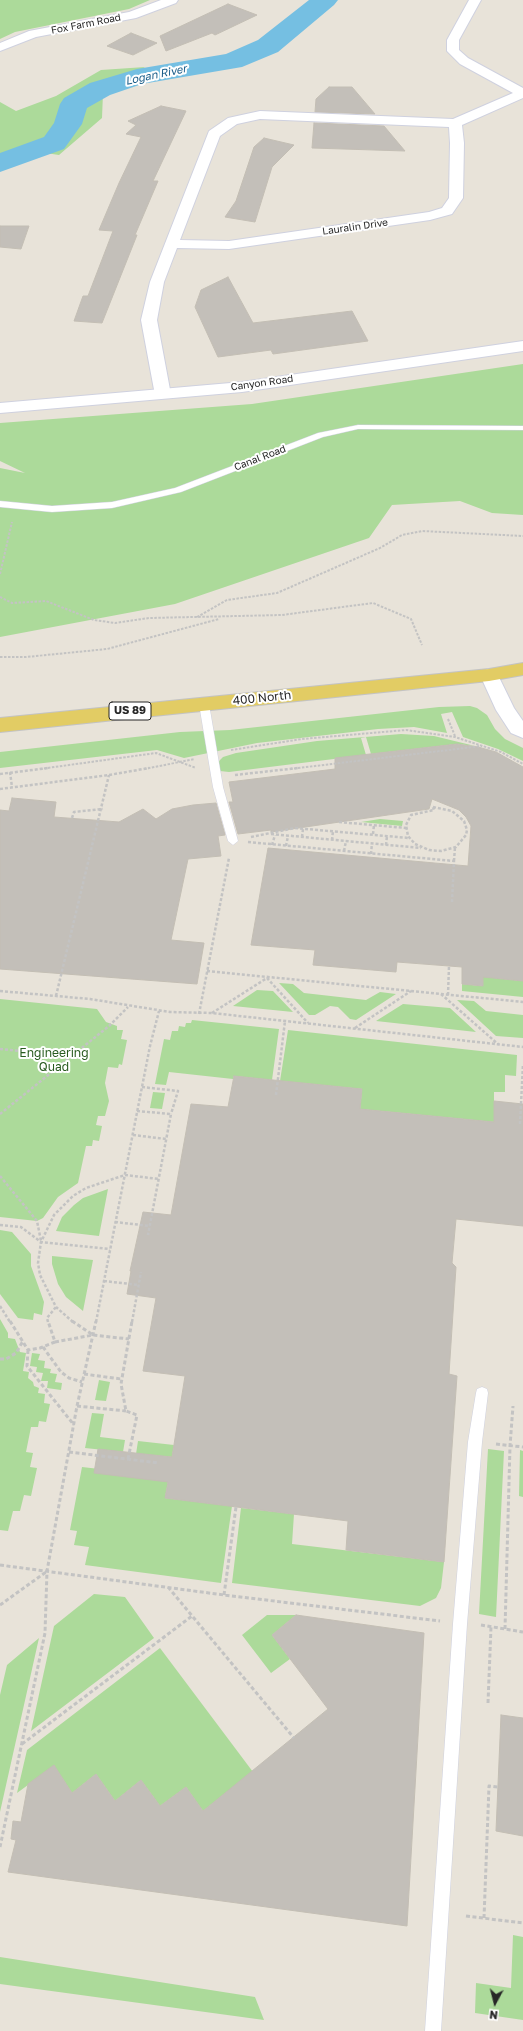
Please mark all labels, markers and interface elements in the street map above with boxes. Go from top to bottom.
street label: Fox Farm Road [50,11,122,37]
water label: Logan River [124,62,188,88]
street label: Lauralin Drive [321,216,389,238]
street label: Canyon Road [230,373,294,393]
street label: Canal Road [232,443,288,473]
street label: 400 North [232,688,292,708]
road number: US 89 [109,702,151,720]
park label: Engineering Quad [19,1046,89,1074]
north arrow [475,1983,515,2023]
text: N [489,2008,498,2022]

